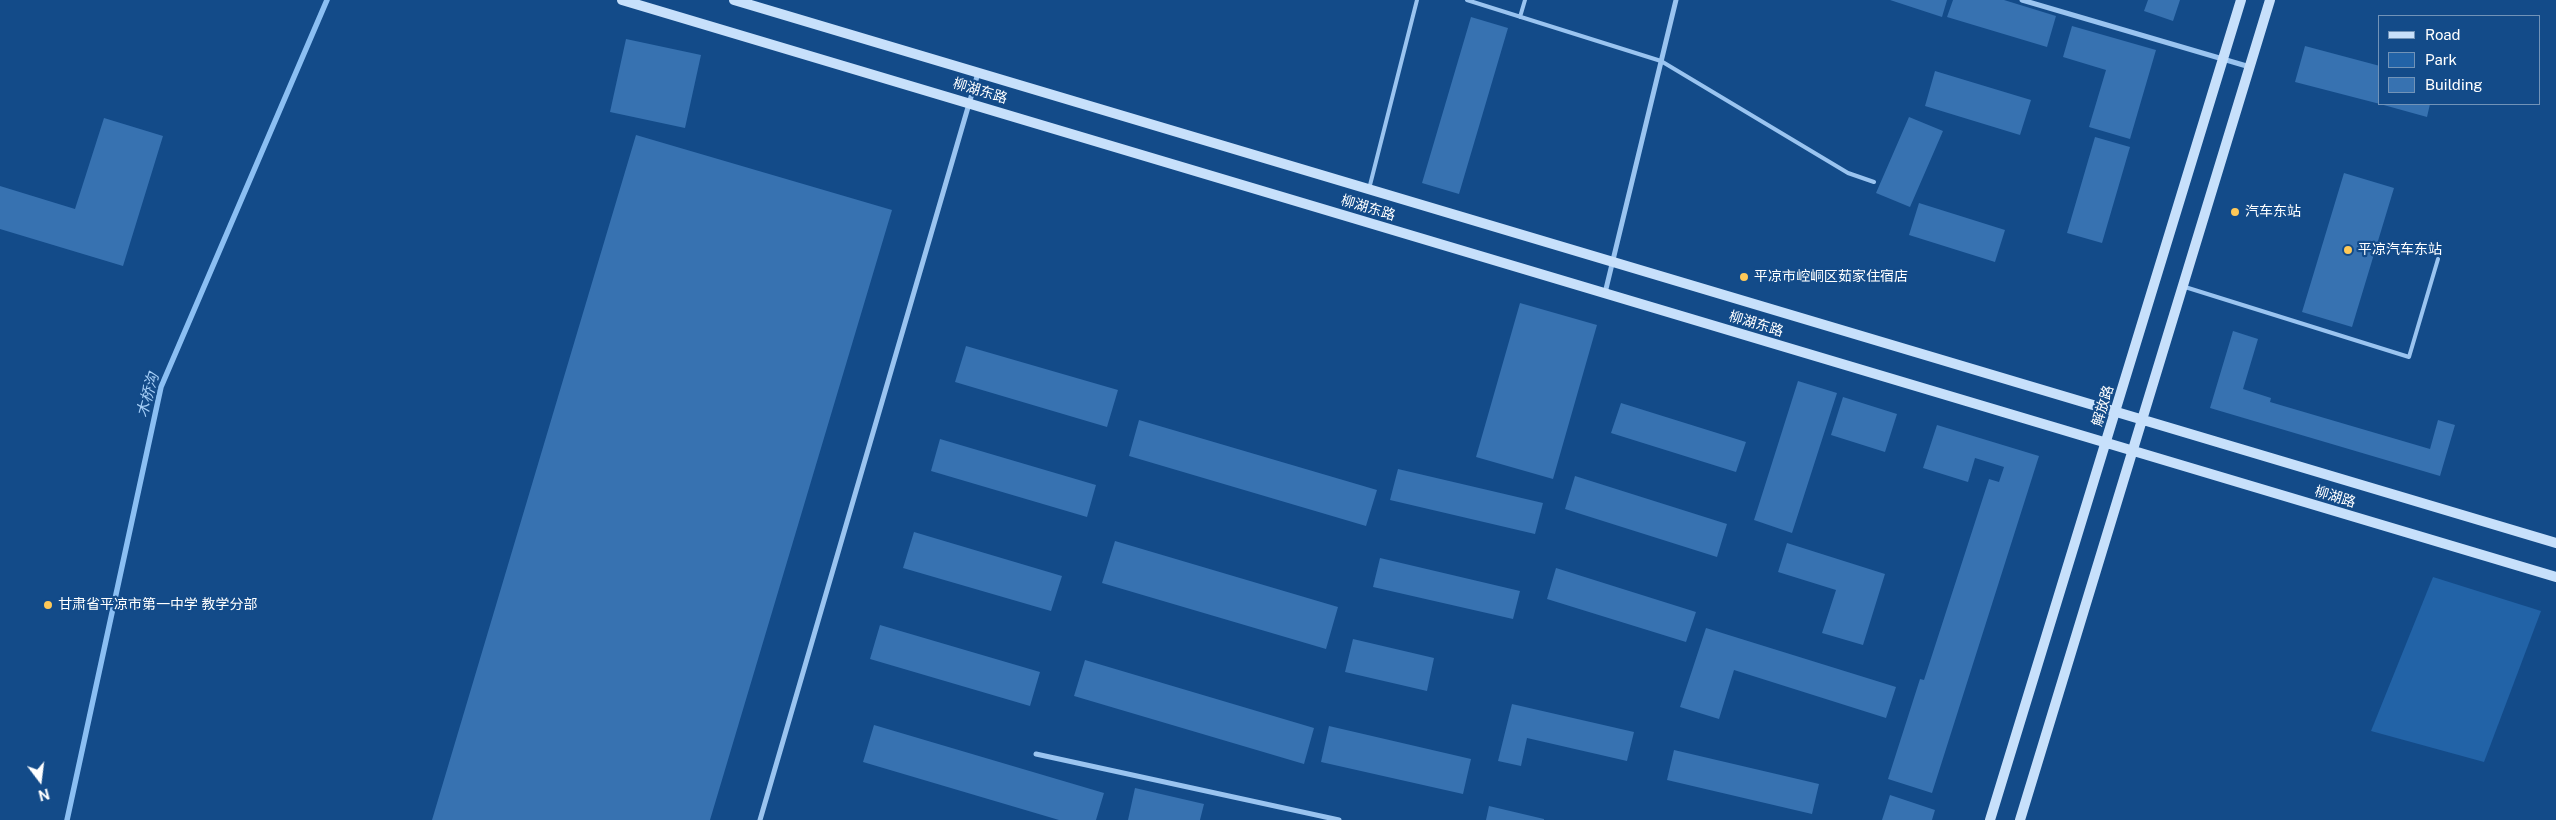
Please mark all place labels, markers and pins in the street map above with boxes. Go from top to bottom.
place label: 汽车东站 [2245,204,2301,220]
marker: 汽车东站 [2229,206,2241,218]
place label: 平凉汽车东站 [2358,242,2442,258]
marker: 平凉汽车东站 [2342,244,2354,256]
place label: 平凉市崆峒区茹家住宿店 [1754,269,1908,285]
marker: 平凉市崆峒区茹家住宿店 [1738,271,1750,283]
place label: 甘肃省平凉市第一中学 教学分部 [58,597,257,613]
marker: 甘肃省平凉市第一中学 教学分部 [42,599,54,611]

